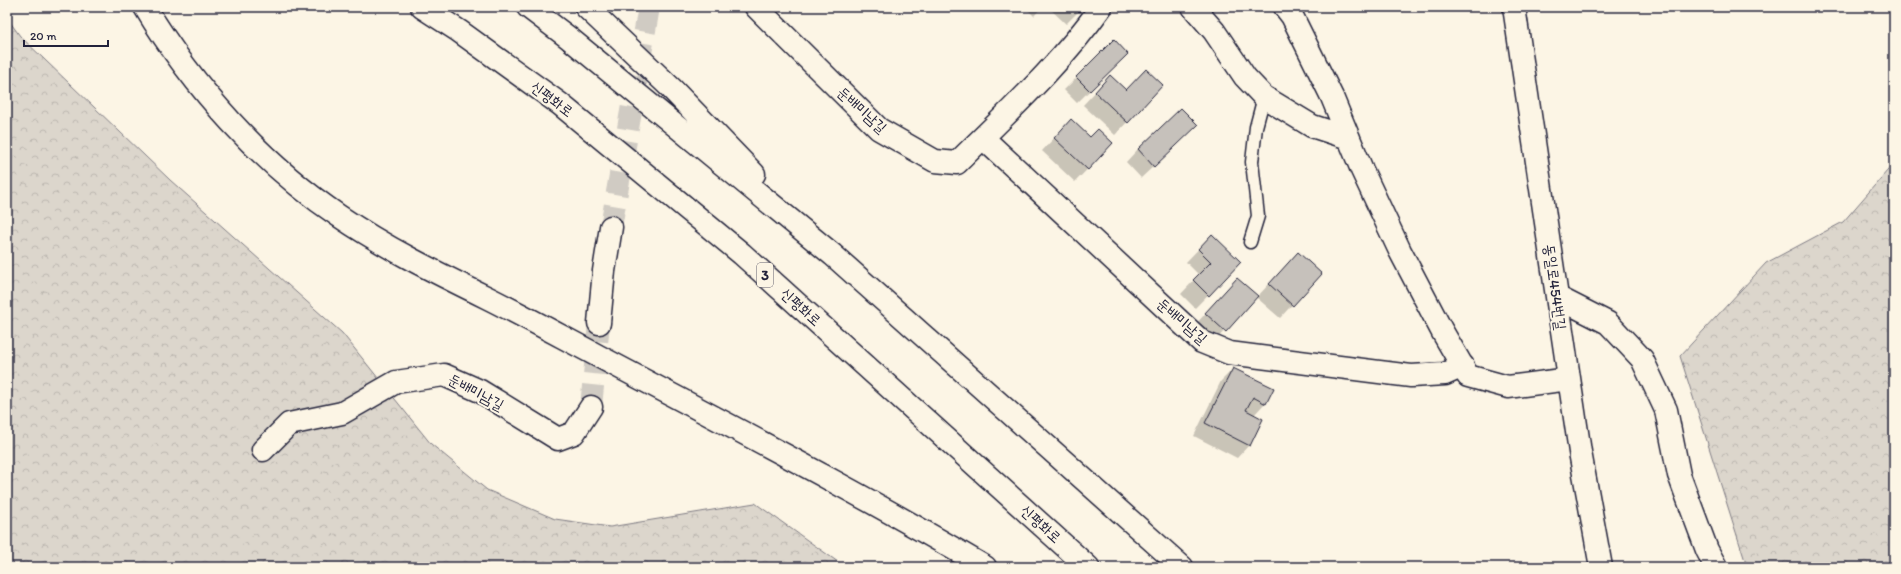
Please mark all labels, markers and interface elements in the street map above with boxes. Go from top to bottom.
scale bar [24,22,108,48]
text: 20 m [30,29,57,43]
street label: 신평화로 [527,77,577,121]
street label: 둔배미남길 [834,83,890,137]
street label: 동일로454번길 [1540,243,1570,331]
road number: 3 [757,263,773,287]
street label: 신평화로 [777,284,825,330]
street label: 둔배미남길 [1153,294,1211,348]
street label: 둔배미남길 [445,370,507,414]
street label: 신평화로 [1017,501,1065,547]

